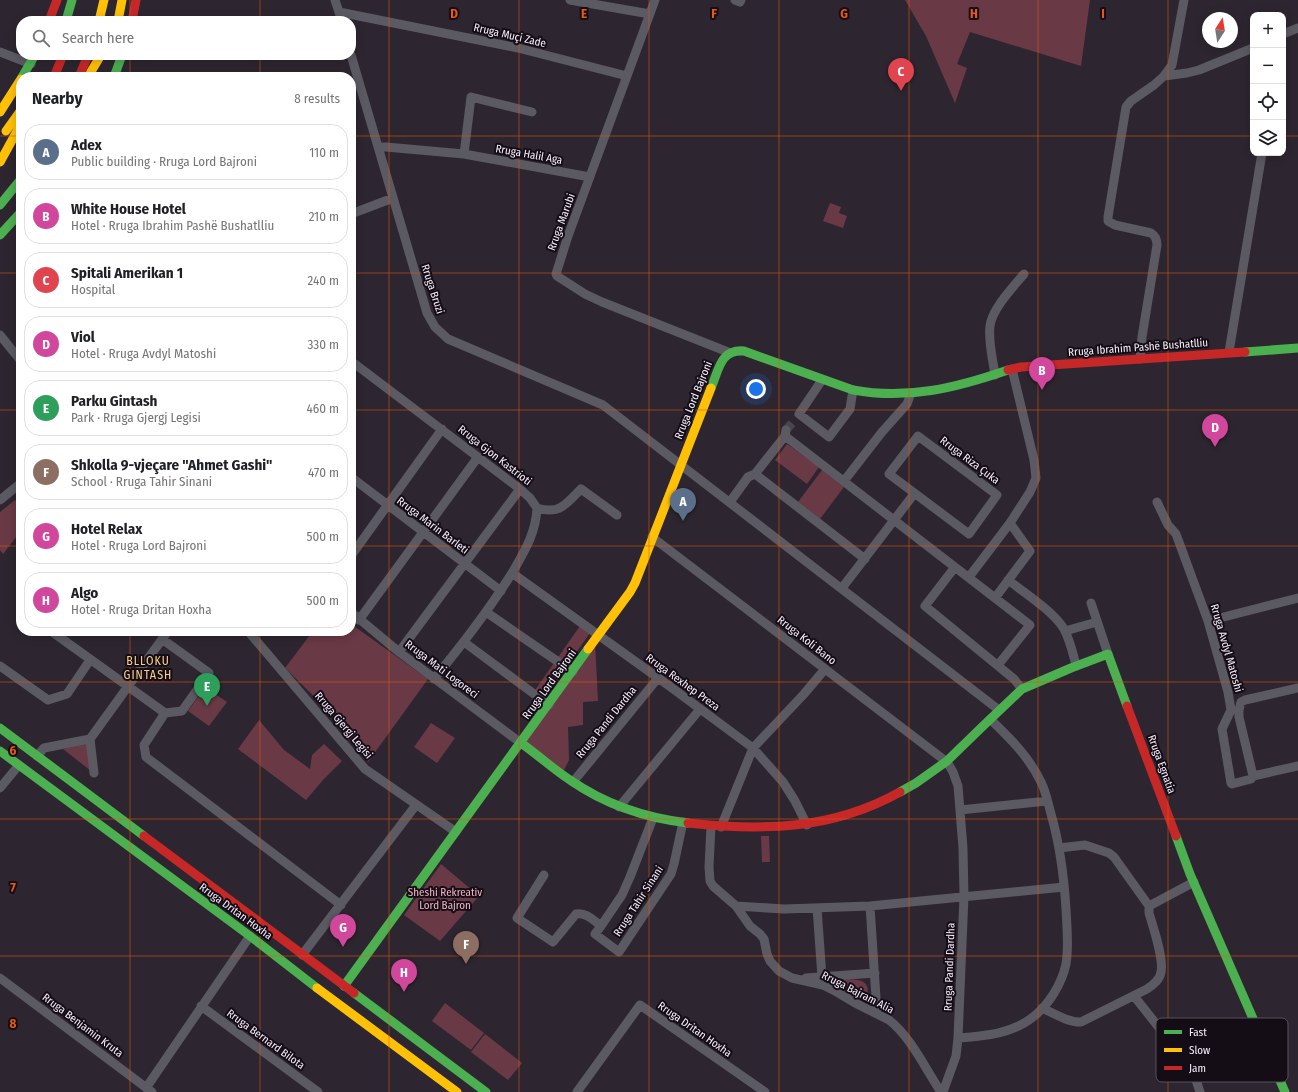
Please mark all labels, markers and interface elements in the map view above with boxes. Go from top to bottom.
text: D [450,6,458,21]
text: E [581,6,587,21]
text: F [711,6,717,21]
text: G [840,6,848,21]
text: H [970,6,978,21]
text: I [1101,6,1105,21]
north arrow [1202,12,1238,48]
map controls [1250,12,1286,156]
button: + [1250,12,1286,48]
search box [16,16,356,60]
street label: Rruga Muçi Zade [472,21,547,50]
icon: search [30,27,52,49]
text: Search here [62,29,134,47]
button: − [1250,48,1286,84]
pin: C [888,58,914,91]
button: locate [1250,84,1286,120]
text: Nearby [32,88,83,109]
text: 8 results [294,91,340,106]
button: layers [1250,120,1286,156]
text: Adex [71,136,102,154]
street label: Rruga Halil Aga [494,142,563,167]
text: A [42,145,50,160]
text: 110 m [309,145,339,160]
text: Public building · Rruga Lord Bajroni [71,154,257,169]
street label: Rruga Marubi [545,192,578,253]
text: White House Hotel [71,200,186,218]
text: B [42,209,50,224]
text: 210 m [309,209,339,224]
text: Hotel · Rruga Ibrahim Pashë Bushatlliu [71,218,274,233]
street label: Rruga Bruzi [418,263,447,316]
text: Spitali Amerikan 1 [71,264,183,282]
text: C [43,273,49,288]
text: 240 m [307,273,339,288]
text: Hospital [71,282,115,297]
text: Viol [71,328,95,346]
street label: Rruga Ibrahim Pashë Bushatlliu [1068,336,1208,359]
text: D [42,337,50,352]
text: 330 m [307,337,339,352]
text: Hotel · Rruga Avdyl Matoshi [71,346,216,361]
pin: B [1029,357,1055,390]
street label: Rruga Lord Bajroni [672,359,715,441]
your location [746,379,766,399]
text: Parku Gintash [71,392,157,410]
text: E [43,401,49,416]
text: 460 m [306,401,339,416]
text: Park · Rruga Gjergj Legisi [71,410,201,425]
pin: D [1202,414,1228,447]
street label: Rruga Gjon Kastrioti [455,423,534,488]
street label: Rruga Riza Çuka [937,434,1002,487]
text: Shkolla 9-vjeçare "Ahmet Gashi" [71,456,273,474]
text: F [43,465,49,480]
text: 470 m [308,465,339,480]
text: School · Rruga Tahir Sinani [71,474,212,489]
pin: A [670,488,696,521]
street label: Rruga Marin Barleti [394,494,471,557]
text: Hotel Relax [71,520,142,538]
text: G [42,529,50,544]
text: 500 m [306,529,339,544]
text: Hotel · Rruga Lord Bajroni [71,538,206,553]
text: Algo [71,584,98,602]
text: H [42,593,50,608]
text: 500 m [306,593,339,608]
text: Hotel · Rruga Dritan Hoxha [71,602,212,617]
street label: Rruga Avdyl Matoshi [1208,603,1245,694]
street label: Rruga Koli Bano [775,613,839,668]
street label: Rruga Mati Logoreci [403,638,481,701]
street label: Rruga Lord Bajroni [520,647,579,722]
street label: Rruga Rexhep Preza [643,651,722,714]
district label: BLLOKU GINTASH [124,654,172,682]
pin: E [194,673,220,706]
street label: Rruga Pandi Dardha [574,684,639,761]
street label: Rruga Gjergj Legisi [312,689,375,761]
street label: Rruga Egnatia [1145,733,1178,795]
text: 6 [10,743,17,758]
street label: Rruga Tahir Sinani [611,863,666,939]
text: 7 [10,880,16,895]
street label: Rruga Dritan Hoxha [197,881,275,942]
park label: Sheshi Rekreativ Lord Bajron [408,886,482,912]
pin: G [330,914,356,947]
street label: Rruga Pandi Dardha [941,923,958,1011]
pin: F [453,931,479,964]
pin: H [391,959,417,992]
street label: Rruga Bajram Alia [819,969,896,1016]
street label: Rruga Benjamin Kruta [40,991,126,1060]
street label: Rruga Dritan Hoxha [655,999,734,1060]
street label: Rruga Bernard Bilota [224,1007,307,1072]
text: 8 [10,1016,17,1031]
legend [1156,1018,1288,1082]
text: Fast [1189,1026,1207,1039]
text: Slow [1189,1044,1210,1057]
text: Jam [1189,1062,1206,1075]

